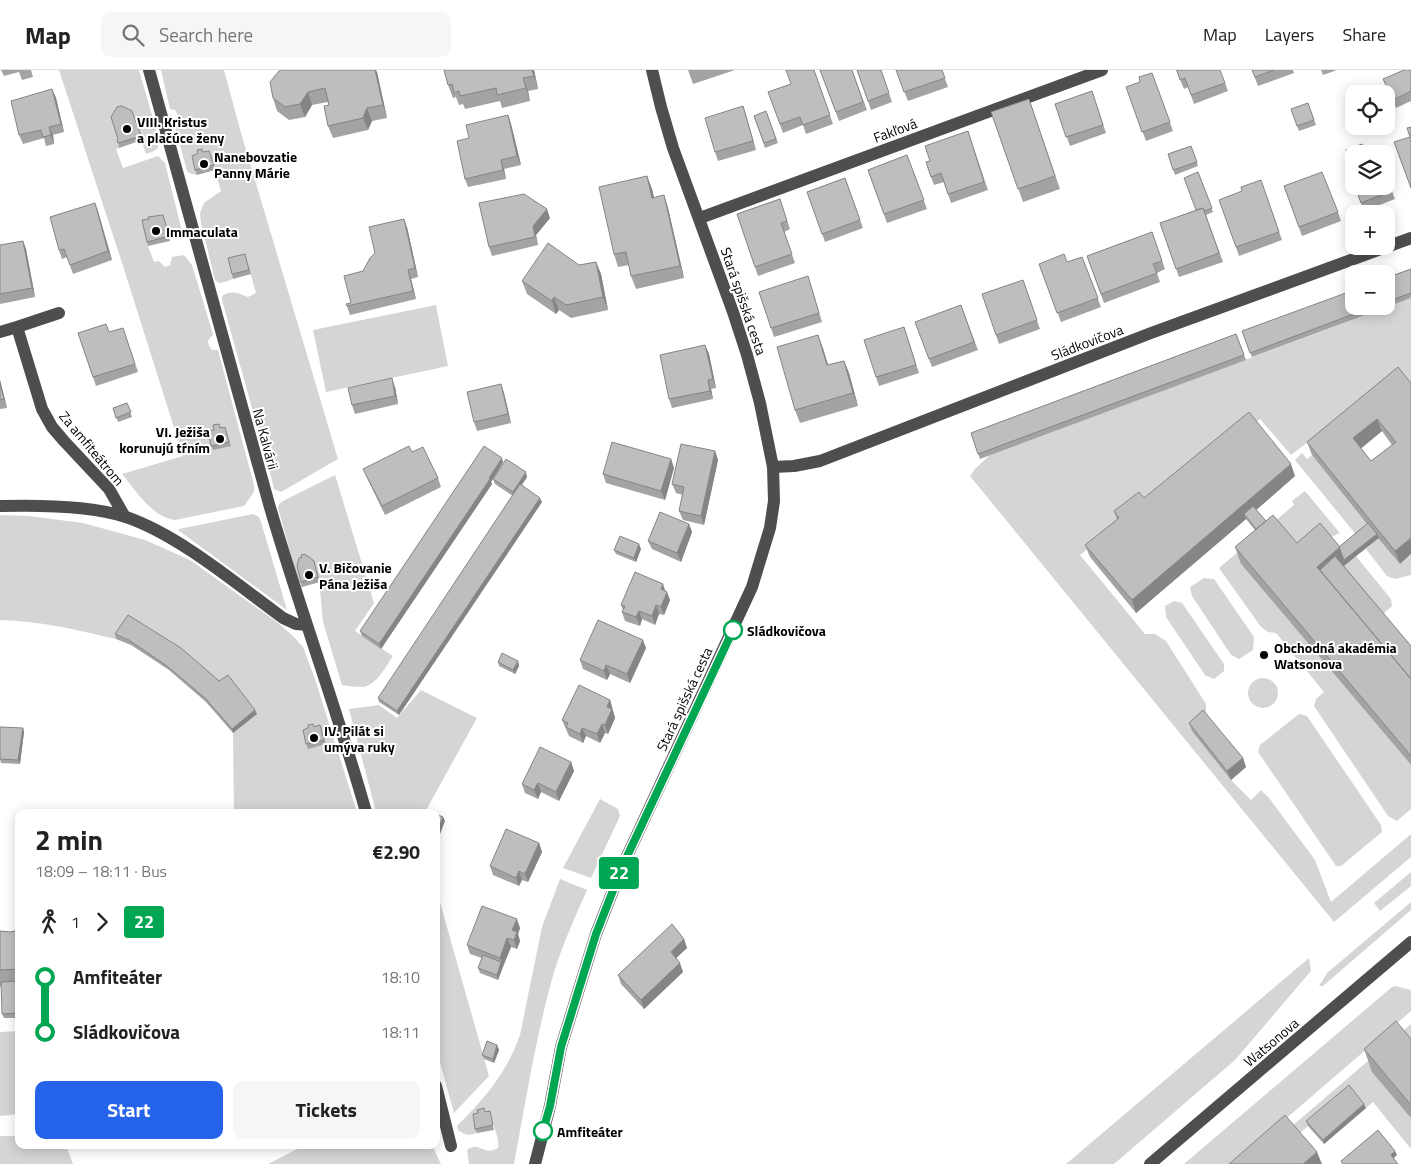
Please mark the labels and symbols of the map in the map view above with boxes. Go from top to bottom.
place label: VIII. Kristus a plačúce ženy [137,111,224,148]
street label: Fakľová [870,112,920,148]
marker: VIII. Kristus a plačúce ženy [121,123,133,135]
place label: Nanebovzatie Panny Márie [214,146,297,183]
marker: Nanebovzatie Panny Márie [198,158,210,170]
place label: Immaculata [166,221,238,242]
marker: Immaculata [150,225,162,237]
street label: Stará spišská cesta [716,244,772,358]
street label: Sládkovičova [1048,319,1126,365]
street label: Za amfiteátrom [54,406,130,490]
street label: Na Kalvárii [248,406,284,472]
place label: VI. Ježiša korunujú tŕním [119,421,210,458]
marker: VI. Ježiša korunujú tŕním [214,433,226,445]
place label: V. Bičovanie Pána Ježiša [319,557,392,594]
marker: V. Bičovanie Pána Ježiša [303,569,315,581]
marker: Sládkovičova [723,620,743,640]
place label: Sládkovičova [747,620,826,641]
place label: Obchodná akadémia Watsonova [1274,637,1397,674]
street label: Stará spišská cesta [651,644,717,754]
marker: Obchodná akadémia Watsonova [1258,649,1270,661]
place label: IV. Pilát si umýva ruky [324,720,395,757]
marker: IV. Pilát si umýva ruky [308,732,320,744]
line badge: 22 [596,857,642,889]
street label: Watsonova [1239,1013,1303,1071]
marker: Amfiteáter [533,1121,553,1141]
place label: Amfiteáter [557,1121,623,1142]

